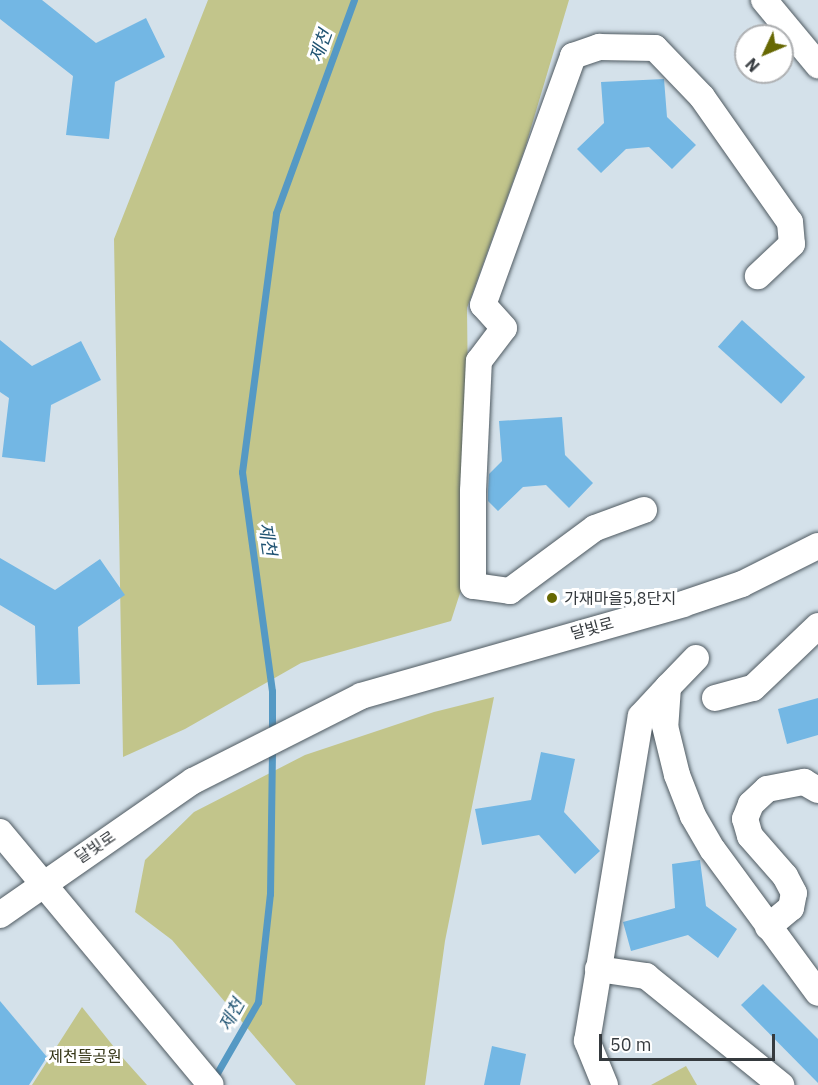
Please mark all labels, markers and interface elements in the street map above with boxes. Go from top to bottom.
north arrow [734,24,794,84]
water label: 제천 [305,27,337,65]
text: N [741,54,764,76]
water label: 제천 [254,521,280,557]
place label: 가재마을5,8단지 [564,588,676,608]
marker: 가재마을5,8단지 [545,591,559,605]
street label: 달빛로 [568,613,616,643]
street label: 달빛로 [71,827,119,867]
water label: 제천 [215,995,249,1035]
scale bar [602,1022,778,1060]
text: 50 m [610,1033,652,1056]
park label: 제천뜰공원 [48,1046,122,1066]

